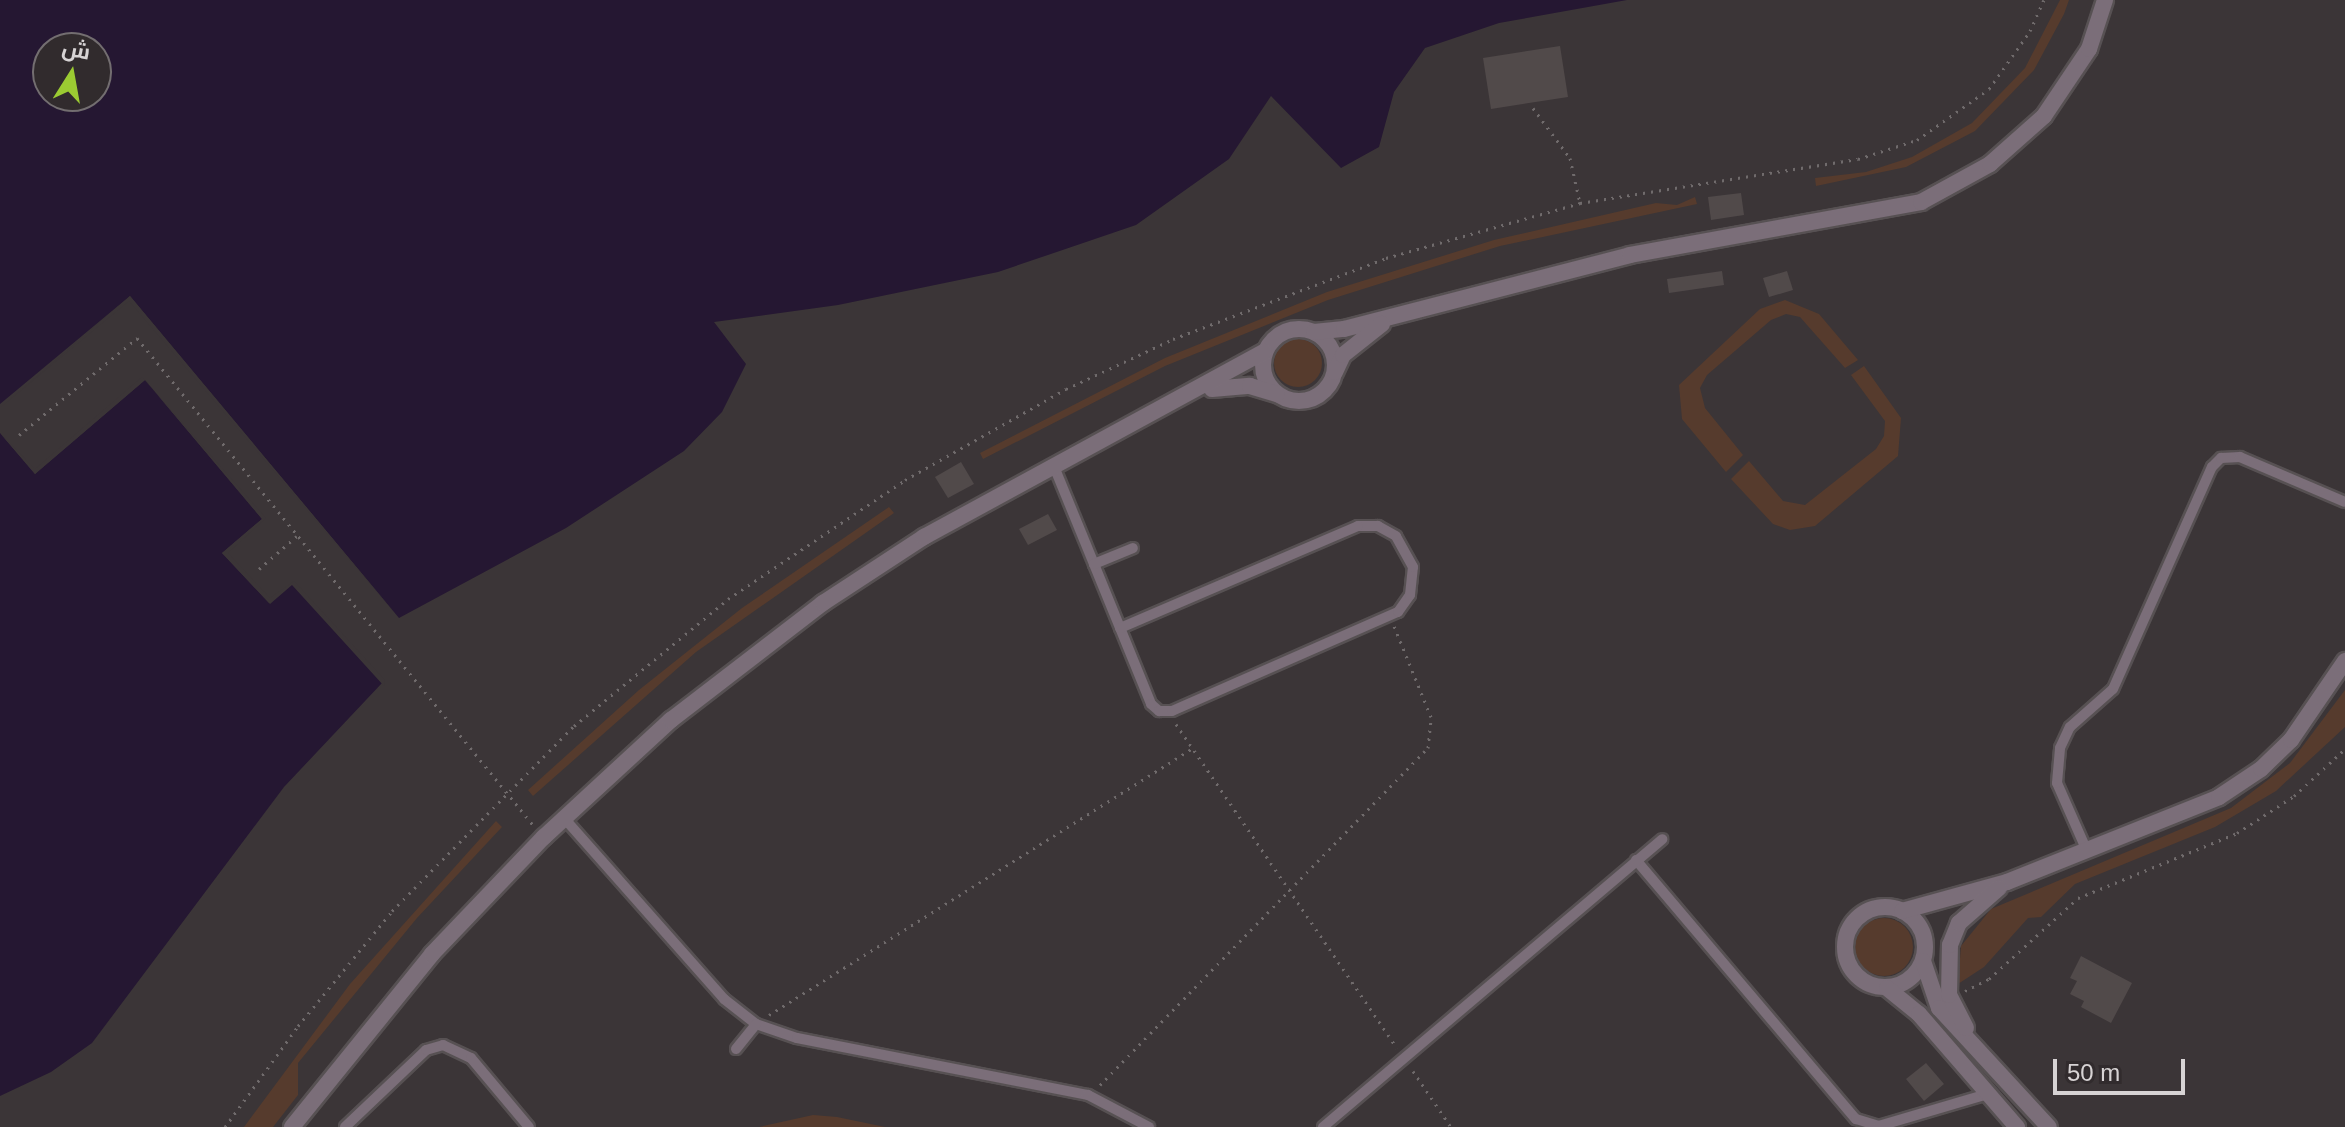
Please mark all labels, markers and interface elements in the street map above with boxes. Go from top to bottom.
north arrow [32,32,112,112]
text: ش [60,35,93,65]
scale bar [2057,1043,2189,1093]
text: 50 m [2067,1059,2120,1086]

